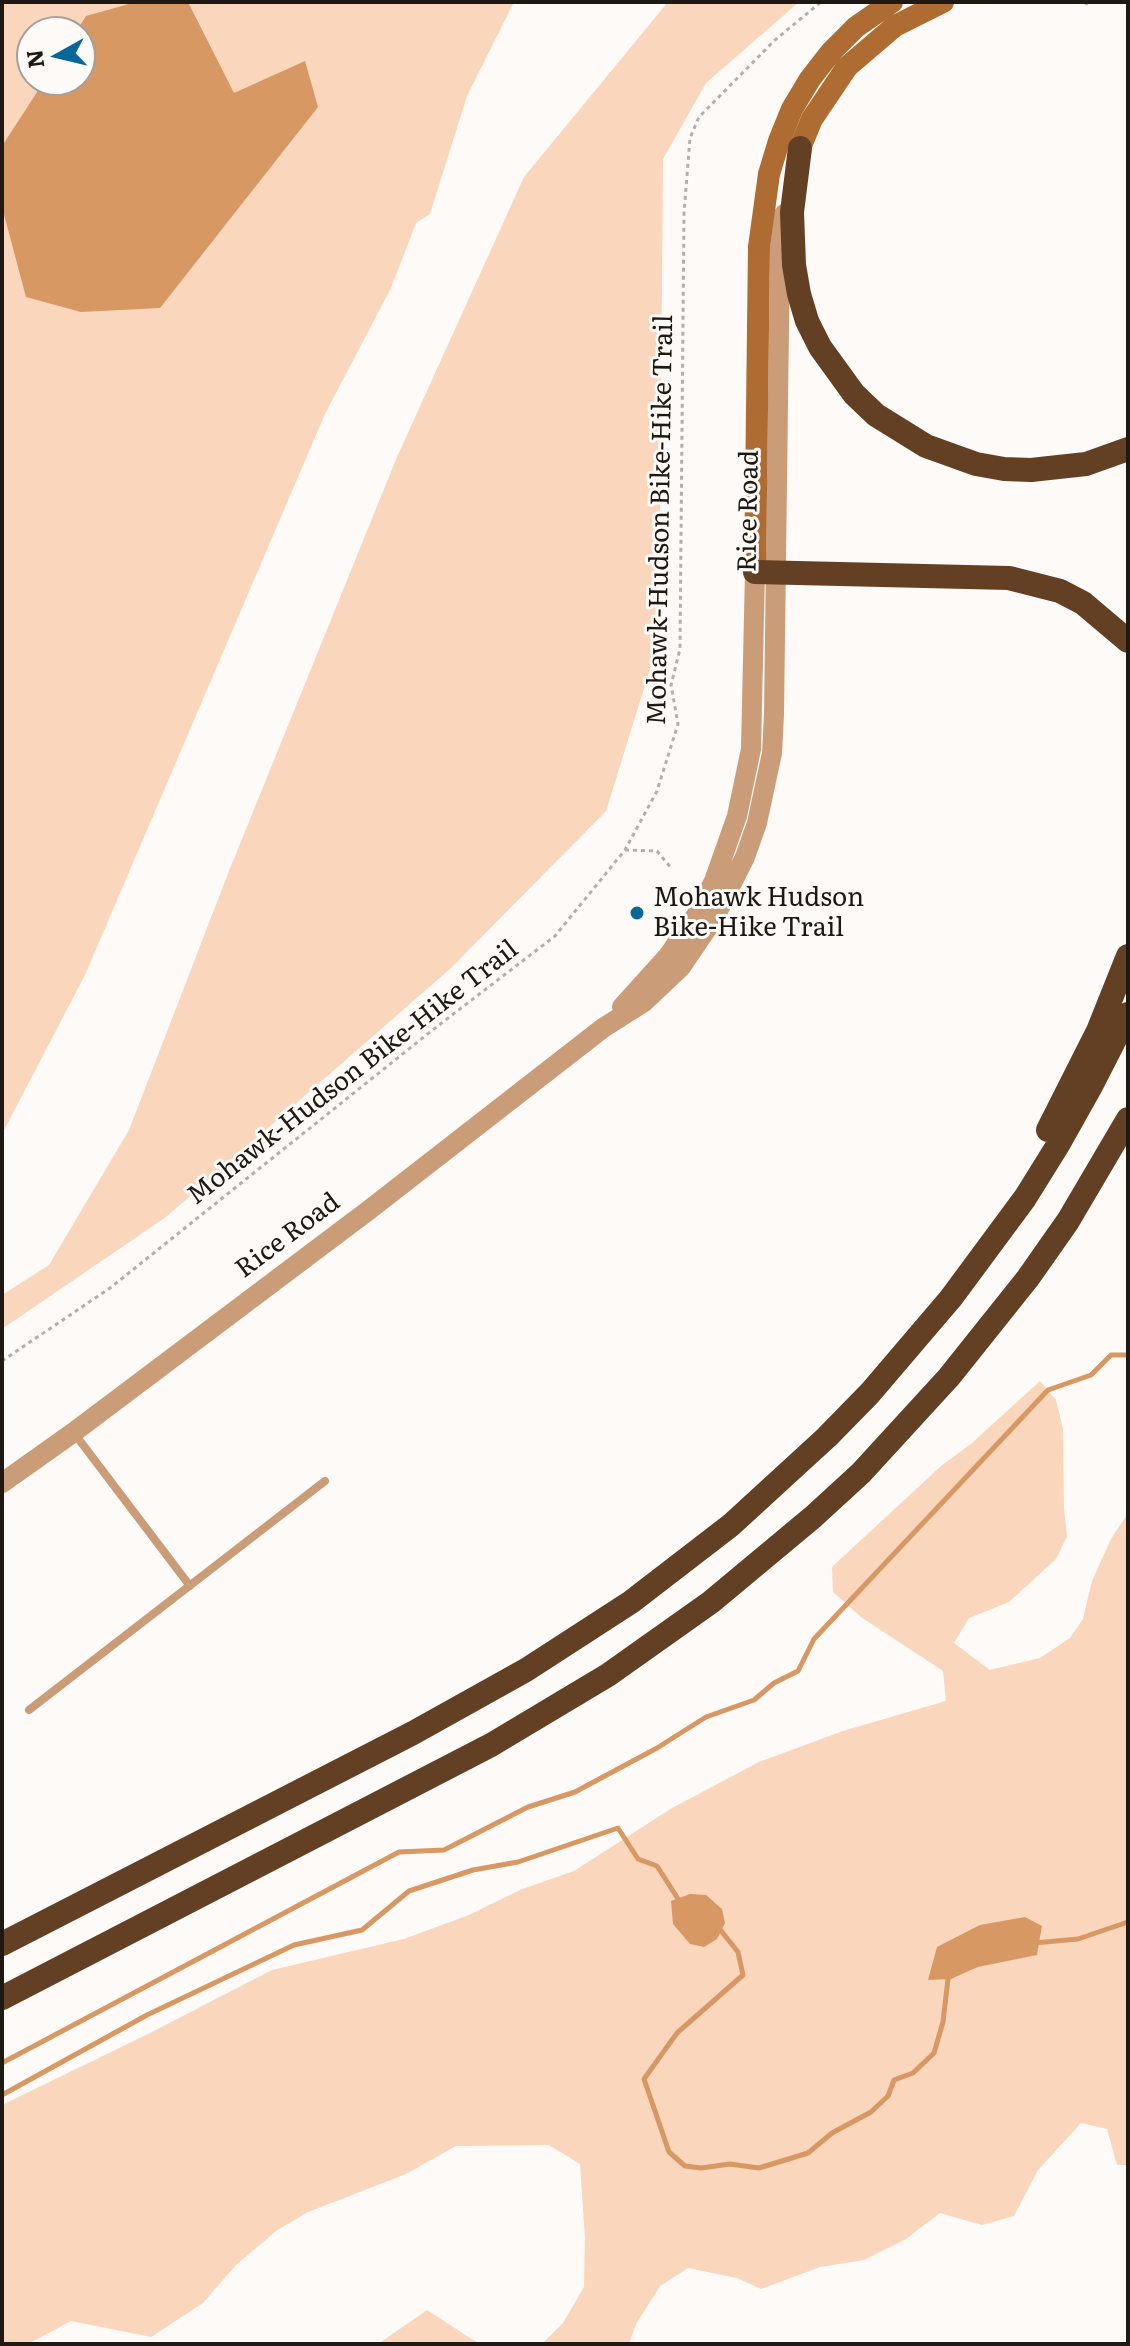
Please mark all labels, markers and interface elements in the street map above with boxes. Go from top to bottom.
north arrow [16,16,96,96]
text: N [16,48,51,71]
street label: Mohawk-Hudson Bike-Hike Trail [642,314,680,726]
street label: Rice Road [732,450,766,572]
place label: Mohawk Hudson Bike-Hike Trail [653,882,864,944]
marker: Mohawk Hudson Bike-Hike Trail [628,904,646,922]
street label: Mohawk-Hudson Bike-Hike Trail [181,934,525,1212]
street label: Rice Road [230,1187,346,1285]

